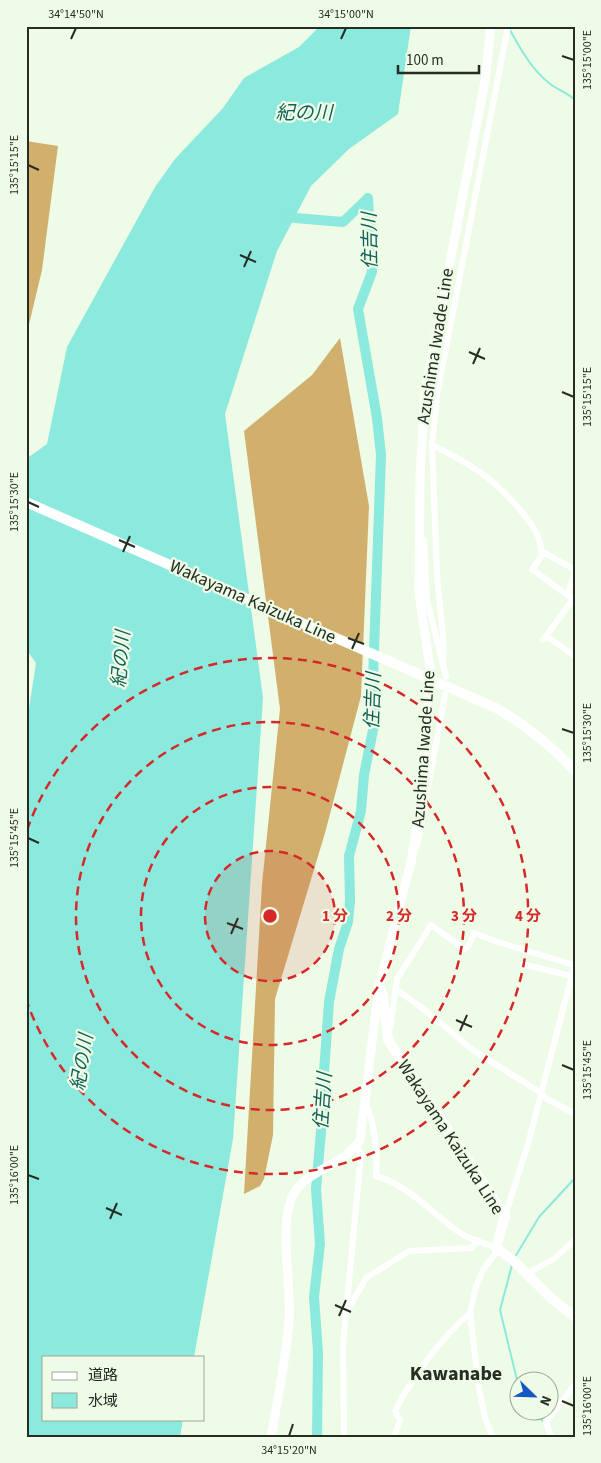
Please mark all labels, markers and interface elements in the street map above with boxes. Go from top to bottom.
text: 34°14'50"N [48,6,104,23]
text: 34°15'00"N [318,6,374,23]
text: 135°15'00"E [579,30,596,90]
scale bar [398,42,480,74]
text: 100 m [406,50,444,71]
water label: 紀の川 [275,100,334,127]
text: 135°15'15"E [6,135,23,195]
water label: 住吉川 [356,210,384,270]
street label: Azushima Iwade Line [411,266,460,426]
text: 135°15'15"E [579,367,596,427]
text: 135°15'30"E [6,472,23,532]
street label: Wakayama Kaizuka Line [166,553,340,650]
water label: 紀の川 [106,628,138,689]
water label: 住吉川 [359,670,388,730]
street label: Azushima Iwade Line [406,670,441,828]
text: 135°15'30"E [579,703,596,763]
text: 135°15'45"E [6,808,23,868]
text: 1 分 [322,906,348,927]
text: 2 分 [386,906,412,927]
text: 3 分 [451,906,477,927]
text: 4 分 [515,906,541,927]
centre of rings [261,907,279,925]
water label: 紀の川 [65,1030,101,1093]
text: 135°15'45"E [579,1040,596,1100]
street label: Wakayama Kaizuka Line [391,1055,510,1220]
water label: 住吉川 [308,1070,339,1130]
text: 135°16'00"E [6,1145,23,1205]
legend [42,1356,205,1420]
district label: Kawanabe [410,1360,502,1388]
text: 道路 [88,1365,118,1386]
north arrow [508,1370,558,1420]
text: 135°16'00"E [579,1376,596,1436]
text: 水域 [88,1391,118,1412]
text: N [534,1392,556,1409]
text: 34°15'20"N [261,1442,317,1459]

